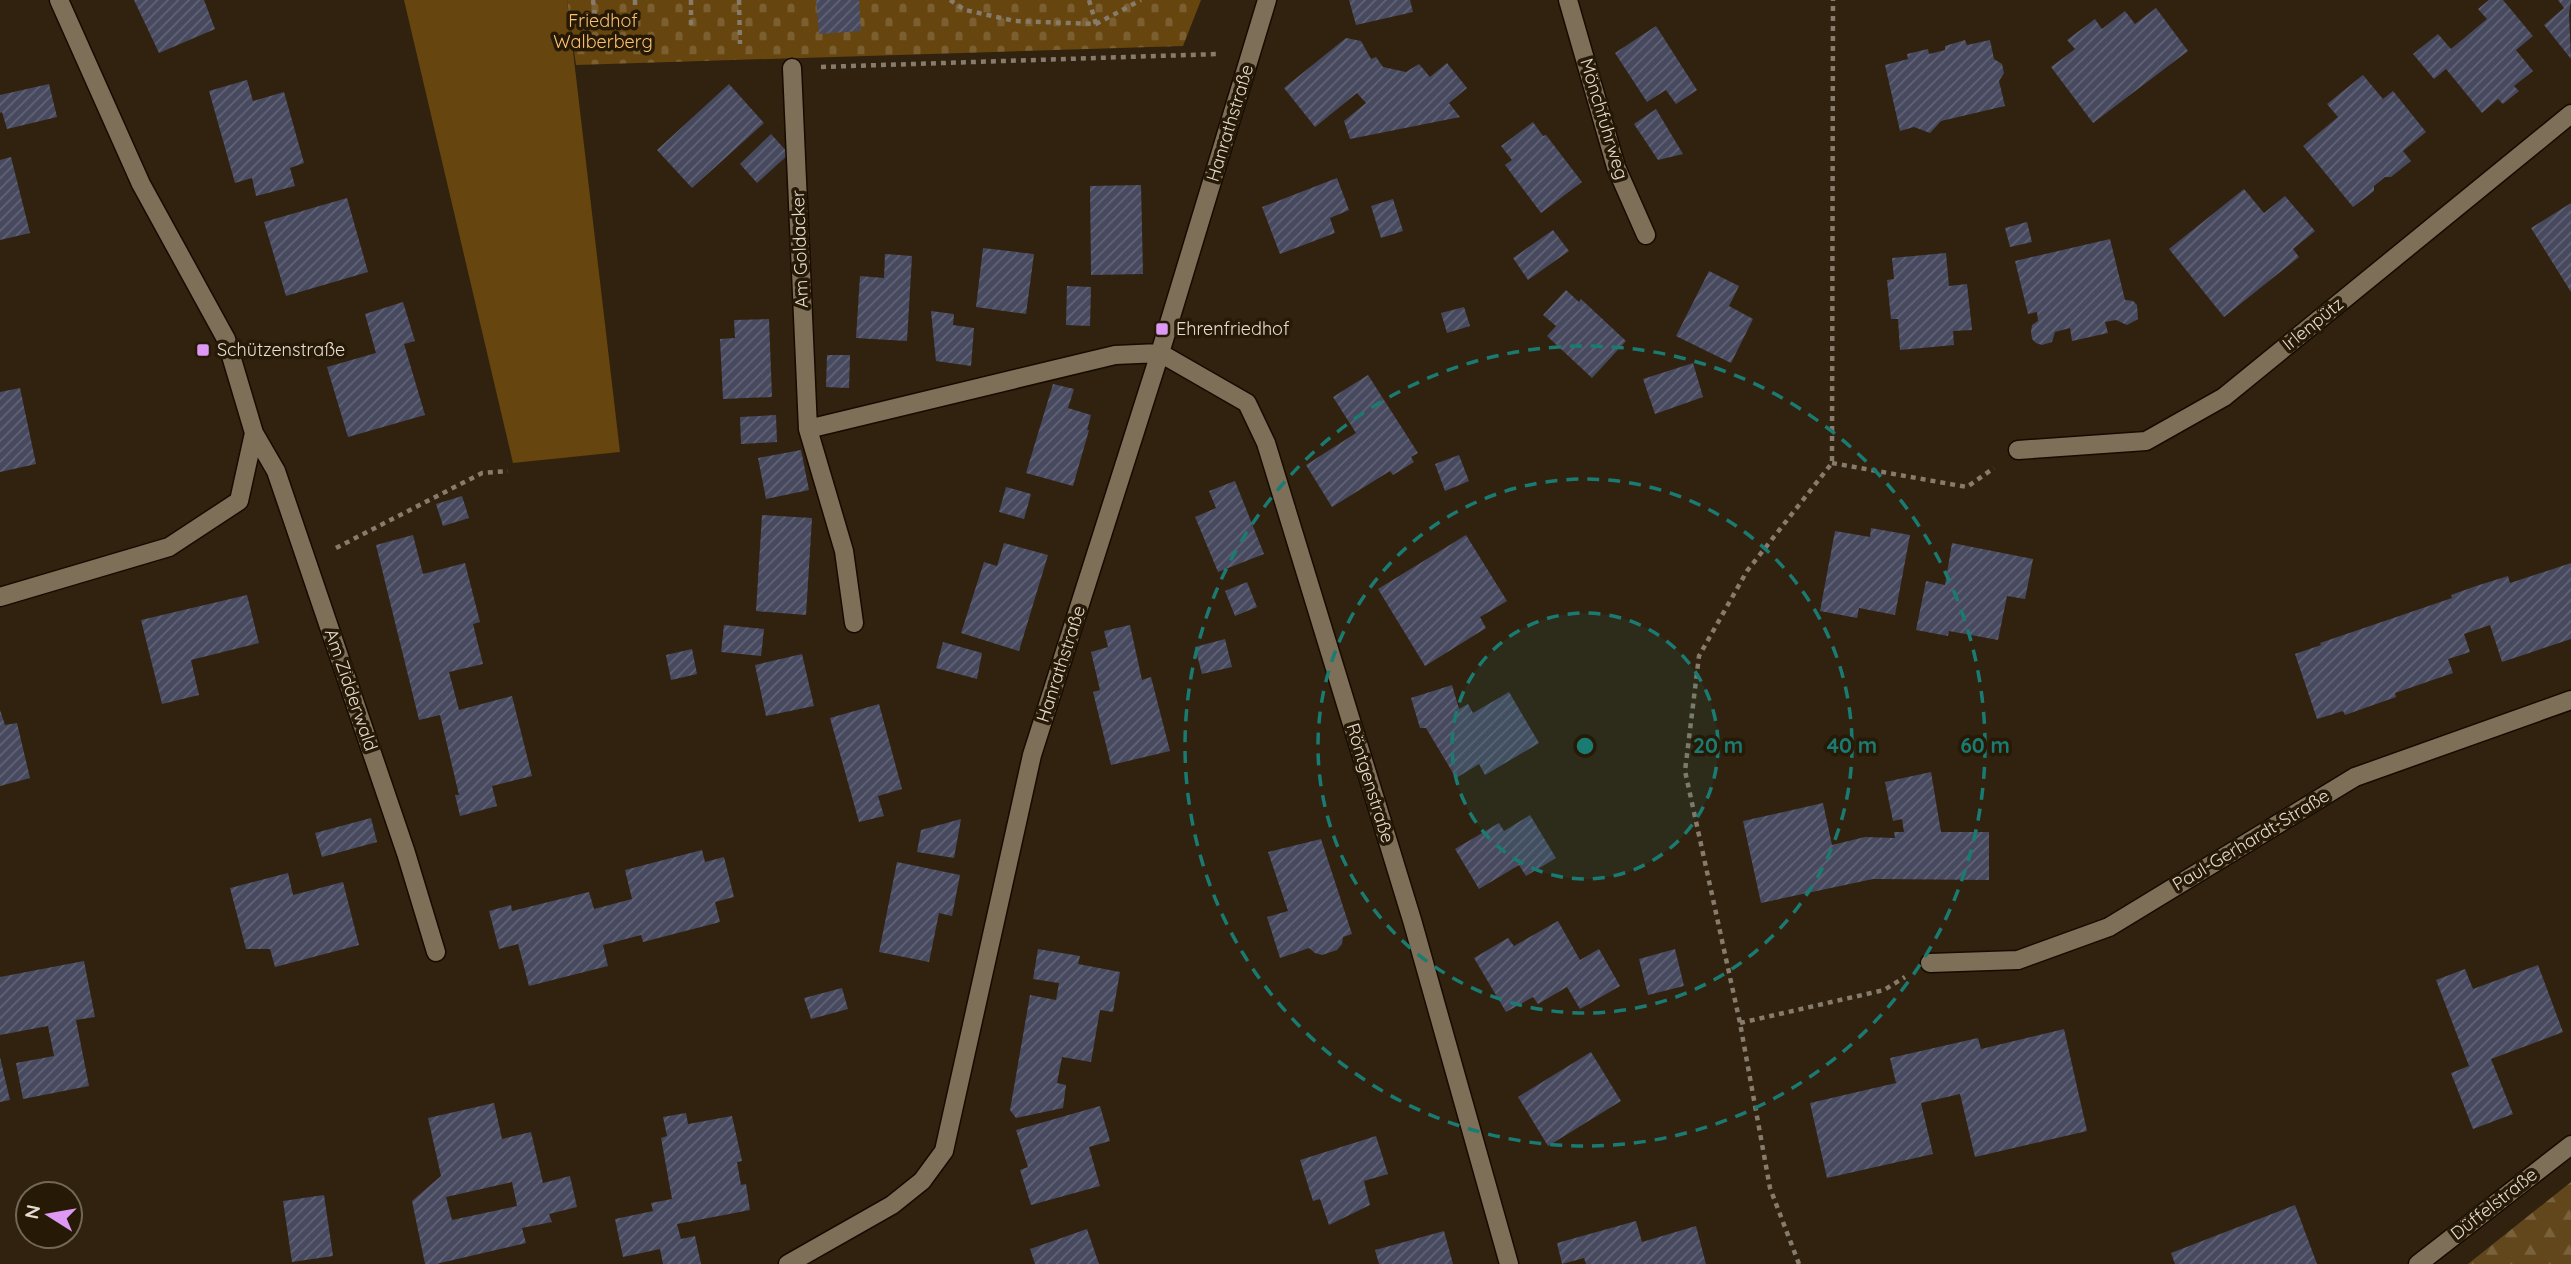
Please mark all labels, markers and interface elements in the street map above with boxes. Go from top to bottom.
park label: Friedhof Walberberg [553,9,653,53]
street label: Mönchfuhrweg [1575,56,1634,182]
street label: Hanrathstraße [1201,61,1258,184]
street label: Am Goldacker [786,190,813,308]
street label: Irlenpütz [2278,292,2348,355]
place label: Ehrenfriedhof [1176,317,1290,340]
marker: Ehrenfriedhof [1154,321,1170,337]
place label: Schützenstraße [217,338,345,361]
marker: Schützenstraße [195,342,211,358]
street label: Hanrathstraße [1031,603,1090,725]
street label: Am Zidderwald [320,626,383,754]
street label: Röntgenstraße [1341,720,1400,846]
text: 20 m [1693,732,1743,758]
text: 40 m [1827,732,1877,758]
text: 60 m [1960,732,2010,758]
centre of rings [1573,734,1597,758]
street label: Paul-Gerhardt-Straße [2168,784,2333,896]
street label: Düffelstraße [2446,1163,2542,1245]
north arrow [14,1180,84,1250]
text: N [19,1203,45,1221]

